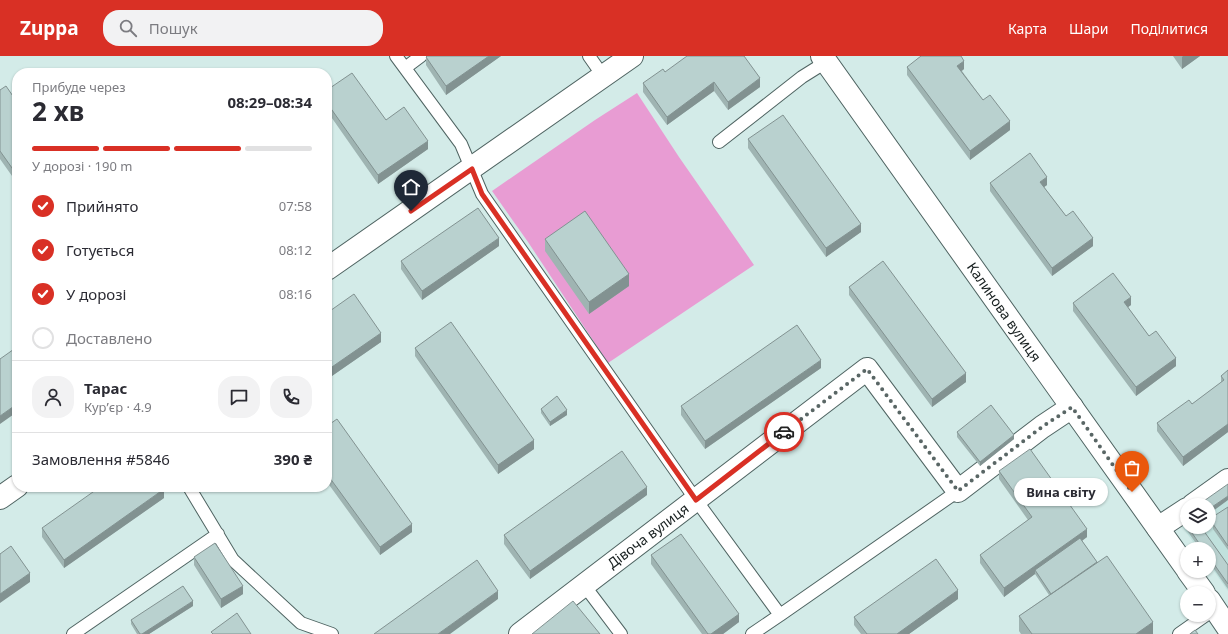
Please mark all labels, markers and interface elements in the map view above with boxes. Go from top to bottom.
search box [103,10,383,46]
text: Zuppa [20,15,79,41]
icon: search [117,17,139,39]
text: Пошук [149,18,198,38]
text: Карта [1008,19,1047,38]
text: Шари [1069,19,1108,38]
text: Поділитися [1130,19,1208,38]
text: Прибуде через [32,78,126,96]
text: 08:29–08:34 [227,92,312,112]
text: 2 хв [32,93,84,129]
text: У дорозі · 190 m [32,157,132,175]
pin [394,170,428,211]
icon: home [400,176,422,198]
icon: check [32,195,54,217]
text: Прийнято [66,196,138,216]
text: 07:58 [279,197,312,215]
icon: check [32,239,54,261]
text: Готується [66,240,134,260]
text: 08:12 [279,241,312,259]
street label: Калинова вулиця [963,258,1046,365]
icon: check [32,283,54,305]
text: У дорозі [66,284,126,304]
text: 08:16 [279,285,312,303]
text: Доставлено [66,328,152,348]
button: person [32,376,74,418]
button: chat [218,376,260,418]
button: phone [270,376,312,418]
text: Тарас [84,378,127,398]
text: Кур’єр · 4.9 [84,398,152,416]
courier [764,412,804,452]
icon: car [773,421,795,443]
text: Замовлення #5846 [32,449,170,469]
text: 390 ₴ [274,449,312,469]
pin [1115,451,1149,492]
icon: bag [1121,457,1143,479]
callout: Вина світу [1014,478,1108,506]
text: Вина світу [1026,483,1096,501]
map controls [1180,498,1216,622]
button: layers [1180,498,1216,534]
street label: Дівоча вулиця [603,499,692,572]
button: + [1180,542,1216,578]
button: − [1180,586,1216,622]

